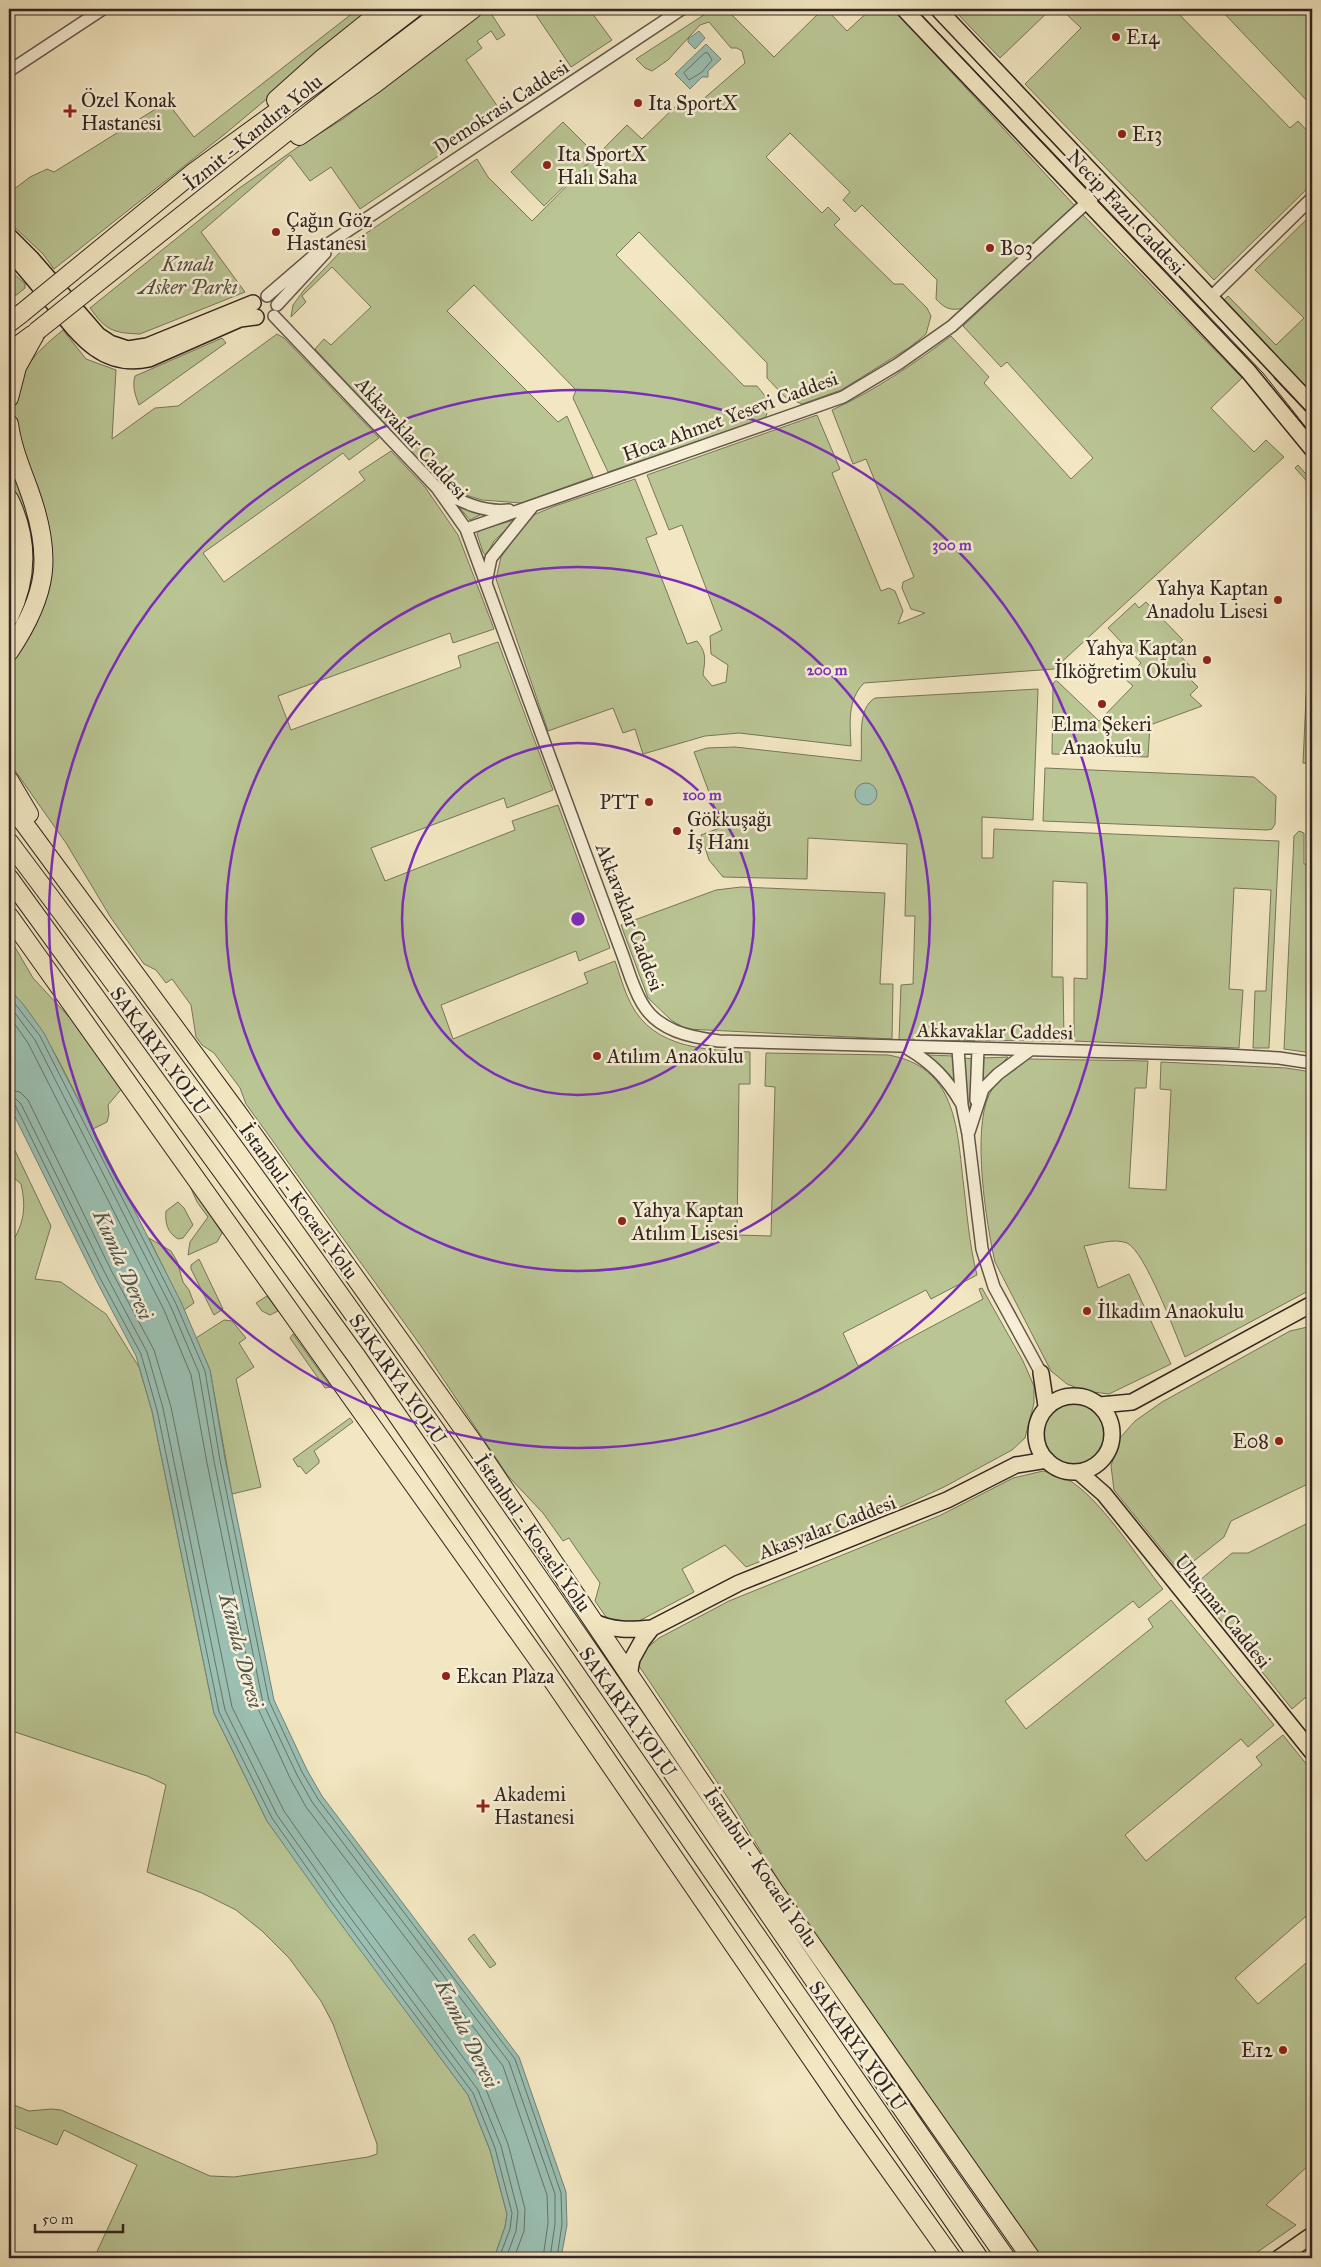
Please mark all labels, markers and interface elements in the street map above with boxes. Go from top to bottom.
place label: E14 [1126,25,1160,49]
marker: E14 [1110,31,1122,43]
street label: Demokrasi Caddesi [429,54,574,160]
street label: İzmit - Kandıra Yolu [179,68,327,195]
place label: Özel Konak Hastanesi [81,88,177,135]
place label: Ita SportX [648,91,738,115]
marker: Ita SportX [632,97,644,109]
marker: Özel Konak Hastanesi [63,104,77,118]
place label: E13 [1132,122,1162,146]
marker: E13 [1116,128,1128,140]
place label: Ita SportX Halı Saha [557,142,647,189]
street label: Necip Fazıl Caddesi [1062,145,1190,280]
marker: Ita SportX Halı Saha [541,159,553,171]
place label: Çağın Göz Hastanesi [286,208,372,255]
marker: Çağın Göz Hastanesi [270,226,282,238]
place label: B03 [1000,236,1033,260]
marker: B03 [984,242,996,254]
park label: Kınalı Asker Parkı [136,252,238,299]
street label: Hoca Ahmet Yesevi Caddesi [619,366,841,466]
street label: Akkavaklar Caddesi [350,371,474,505]
text: 300 m [932,536,972,555]
place label: Yahya Kaptan Anadolu Lisesi [1145,576,1269,623]
marker: Yahya Kaptan Anadolu Lisesi [1272,594,1284,606]
place label: Yahya Kaptan İlköğretim Okulu [1054,636,1197,684]
marker: Yahya Kaptan İlköğretim Okulu [1201,654,1213,666]
text: 200 m [807,661,848,679]
marker: Elma Şekeri Anaokulu [1096,698,1108,710]
place label: Elma Şekeri Anaokulu [1052,712,1152,759]
text: 100 m [682,786,722,804]
place label: PTT [600,790,639,814]
marker: PTT [643,796,655,808]
place label: Gökkuşağı İş Hanı [687,807,772,854]
marker: Gökkuşağı İş Hanı [671,825,683,837]
street label: Akkavaklar Caddesi [590,839,669,995]
centre of rings [569,910,587,928]
street label: SAKARYA YOLU [105,982,215,1120]
street label: Akkavaklar Caddesi [916,1018,1074,1044]
place label: Atılım Anaokulu [606,1044,744,1068]
marker: Atılım Anaokulu [591,1050,603,1062]
street label: İstanbul - Kocaeli Yolu [234,1118,365,1284]
place label: Yahya Kaptan Atılım Lisesi [631,1198,744,1245]
water label: Kumla Deresi [87,1205,159,1324]
marker: Yahya Kaptan Atılım Lisesi [616,1215,628,1227]
place label: İlkadım Anaokulu [1097,1298,1244,1323]
marker: İlkadım Anaokulu [1081,1305,1093,1317]
street label: SAKARYA YOLU [344,1309,452,1449]
place label: E08 [1232,1429,1269,1453]
marker: E08 [1273,1435,1285,1447]
street label: İstanbul - Kocaeli Yolu [470,1449,597,1617]
street label: Akasyalar Caddesi [754,1490,900,1565]
street label: Uluçınar Caddesi [1170,1549,1277,1673]
water label: Kumla Deresi [213,1590,269,1711]
street label: SAKARYA YOLU [574,1642,682,1782]
place label: Ekcan Plaza [456,1664,555,1688]
marker: Ekcan Plaza [440,1670,452,1682]
place label: Akademi Hastanesi [493,1782,575,1829]
street label: İstanbul - Kocaeli Yolu [699,1782,824,1951]
marker: Akademi Hastanesi [476,1799,490,1813]
water label: Kumla Deresi [429,1974,505,2093]
street label: SAKARYA YOLU [804,1976,912,2116]
place label: E12 [1241,2038,1273,2062]
marker: E12 [1277,2044,1289,2056]
scale bar [35,2202,122,2234]
text: 50 m [42,2210,74,2228]

